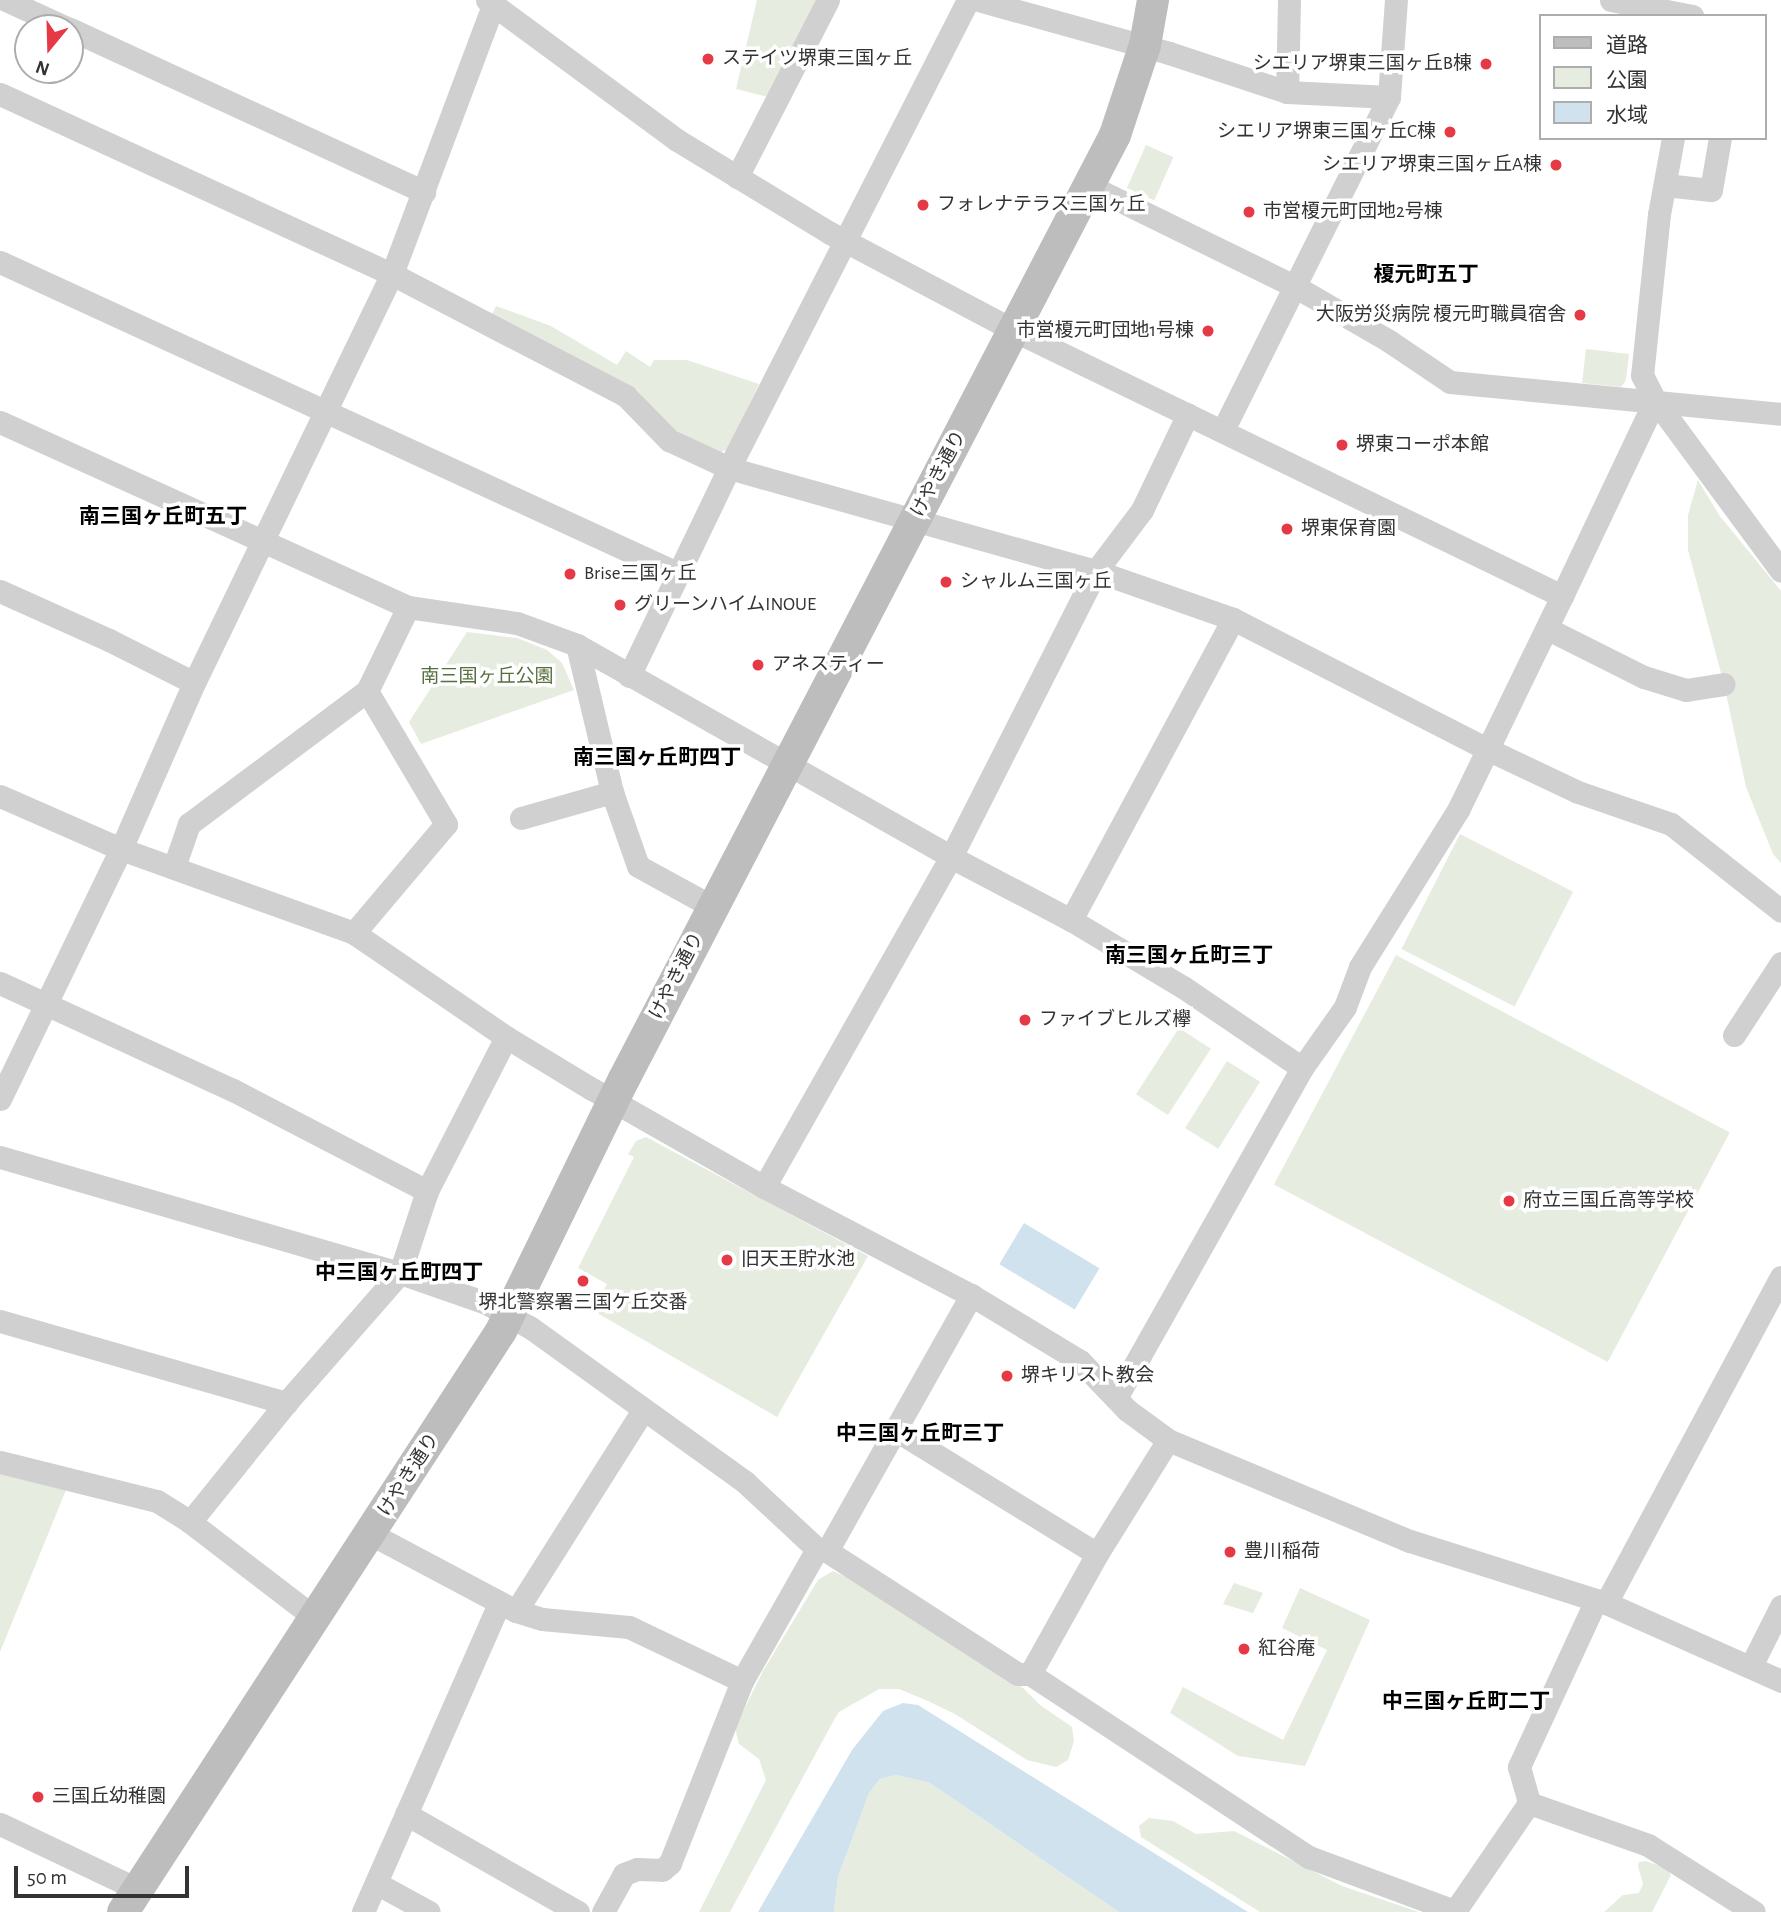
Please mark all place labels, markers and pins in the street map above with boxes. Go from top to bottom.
place label: ステイツ堺東三国ヶ丘 [722,48,912,70]
marker: ステイツ堺東三国ヶ丘 [700,51,716,67]
place label: シエリア堺東三国ヶ丘B棟 [1253,53,1472,75]
marker: シエリア堺東三国ヶ丘B棟 [1478,56,1494,72]
place label: シエリア堺東三国ヶ丘C棟 [1217,121,1436,143]
marker: シエリア堺東三国ヶ丘C棟 [1442,124,1458,140]
place label: シエリア堺東三国ヶ丘A棟 [1322,154,1542,176]
marker: シエリア堺東三国ヶ丘A棟 [1548,157,1564,173]
place label: フォレナテラス三国ヶ丘 [937,194,1146,216]
marker: フォレナテラス三国ヶ丘 [915,197,931,213]
place label: 市営榎元町団地2号棟 [1263,201,1443,223]
marker: 市営榎元町団地2号棟 [1241,204,1257,220]
place label: 大阪労災病院 榎元町職員宿舎 [1316,304,1566,326]
marker: 大阪労災病院 榎元町職員宿舎 [1572,307,1588,323]
place label: 市営榎元町団地1号棟 [1016,320,1194,342]
marker: 市営榎元町団地1号棟 [1200,323,1216,339]
place label: 堺東コーポ本館 [1356,434,1489,456]
marker: 堺東コーポ本館 [1334,437,1350,453]
place label: 堺東保育園 [1301,518,1396,540]
marker: 堺東保育園 [1279,521,1295,537]
place label: Brise三国ヶ丘 [584,563,697,585]
marker: Brise三国ヶ丘 [562,566,578,582]
place label: シャルム三国ヶ丘 [960,571,1112,593]
marker: シャルム三国ヶ丘 [938,574,954,590]
place label: グリーンハイムINOUE [634,594,818,616]
marker: グリーンハイムINOUE [612,597,628,613]
place label: アネスティー [772,654,886,676]
marker: アネスティー [750,657,766,673]
place label: ファイブヒルズ欅 [1039,1009,1191,1031]
marker: ファイブヒルズ欅 [1017,1012,1033,1028]
place label: 府立三国丘高等学校 [1523,1190,1694,1212]
marker: 府立三国丘高等学校 [1501,1193,1517,1209]
place label: 旧天王貯水池 [741,1249,855,1271]
marker: 旧天王貯水池 [719,1252,735,1268]
marker: 堺北警察署三国ケ丘交番 [575,1273,591,1289]
place label: 堺北警察署三国ケ丘交番 [479,1292,687,1314]
place label: 堺キリスト教会 [1021,1365,1154,1387]
marker: 堺キリスト教会 [999,1368,1015,1384]
place label: 豊川稲荷 [1244,1541,1320,1563]
marker: 豊川稲荷 [1222,1544,1238,1560]
place label: 紅谷庵 [1258,1638,1315,1660]
marker: 紅谷庵 [1236,1641,1252,1657]
place label: 三国丘幼稚園 [52,1786,166,1808]
marker: 三国丘幼稚園 [30,1789,46,1805]

